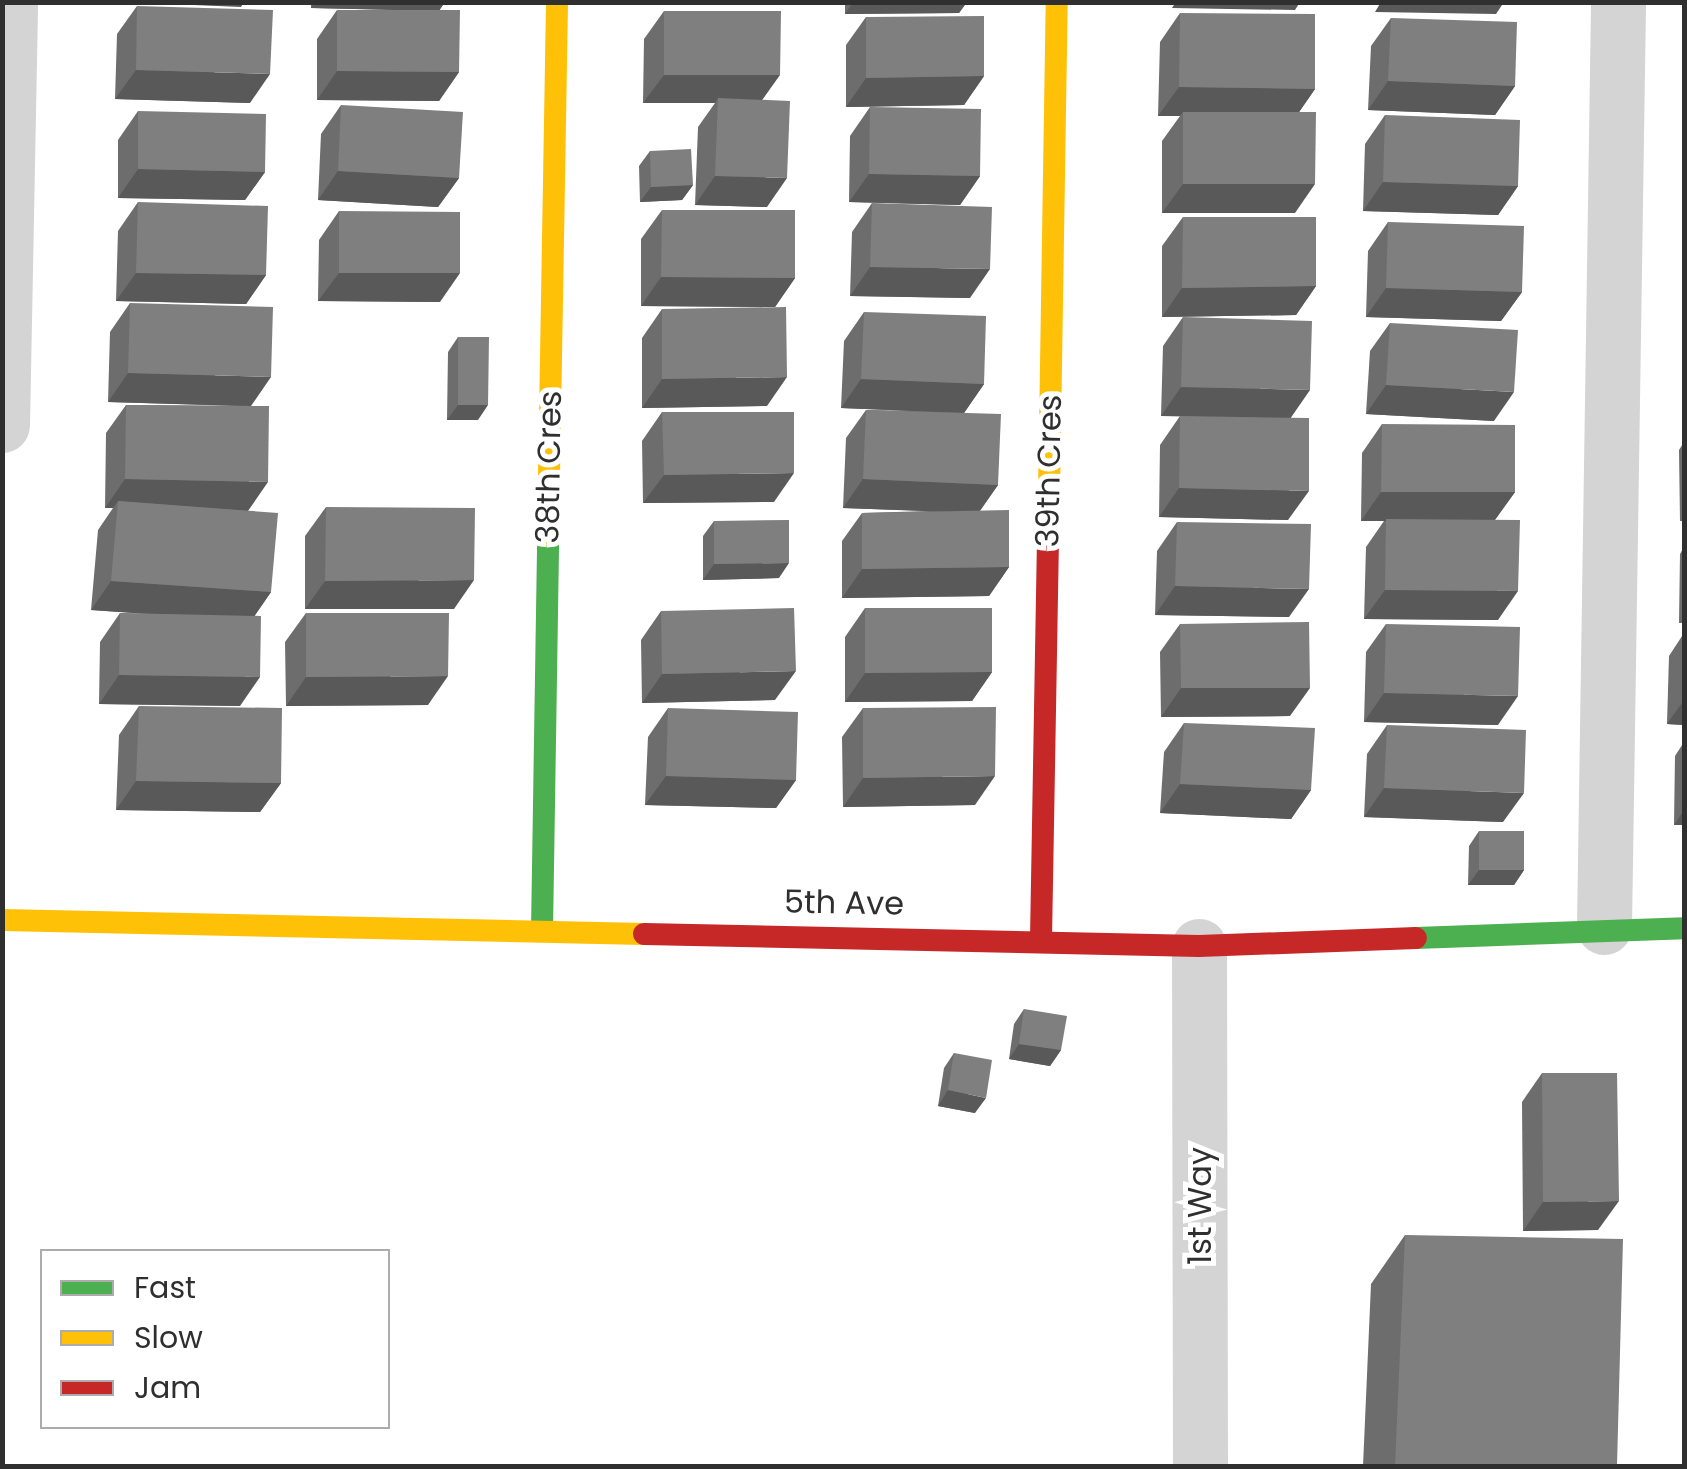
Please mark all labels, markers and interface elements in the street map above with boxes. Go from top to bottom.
street label: 38th Cres [528,390,570,544]
street label: 39th Cres [1028,394,1070,548]
street label: 5th Ave [784,883,904,923]
street label: 1st Way [1181,1147,1219,1265]
legend [40,1249,390,1429]
text: Fast [134,1266,196,1309]
text: Slow [134,1316,203,1359]
text: Jam [134,1366,201,1409]

